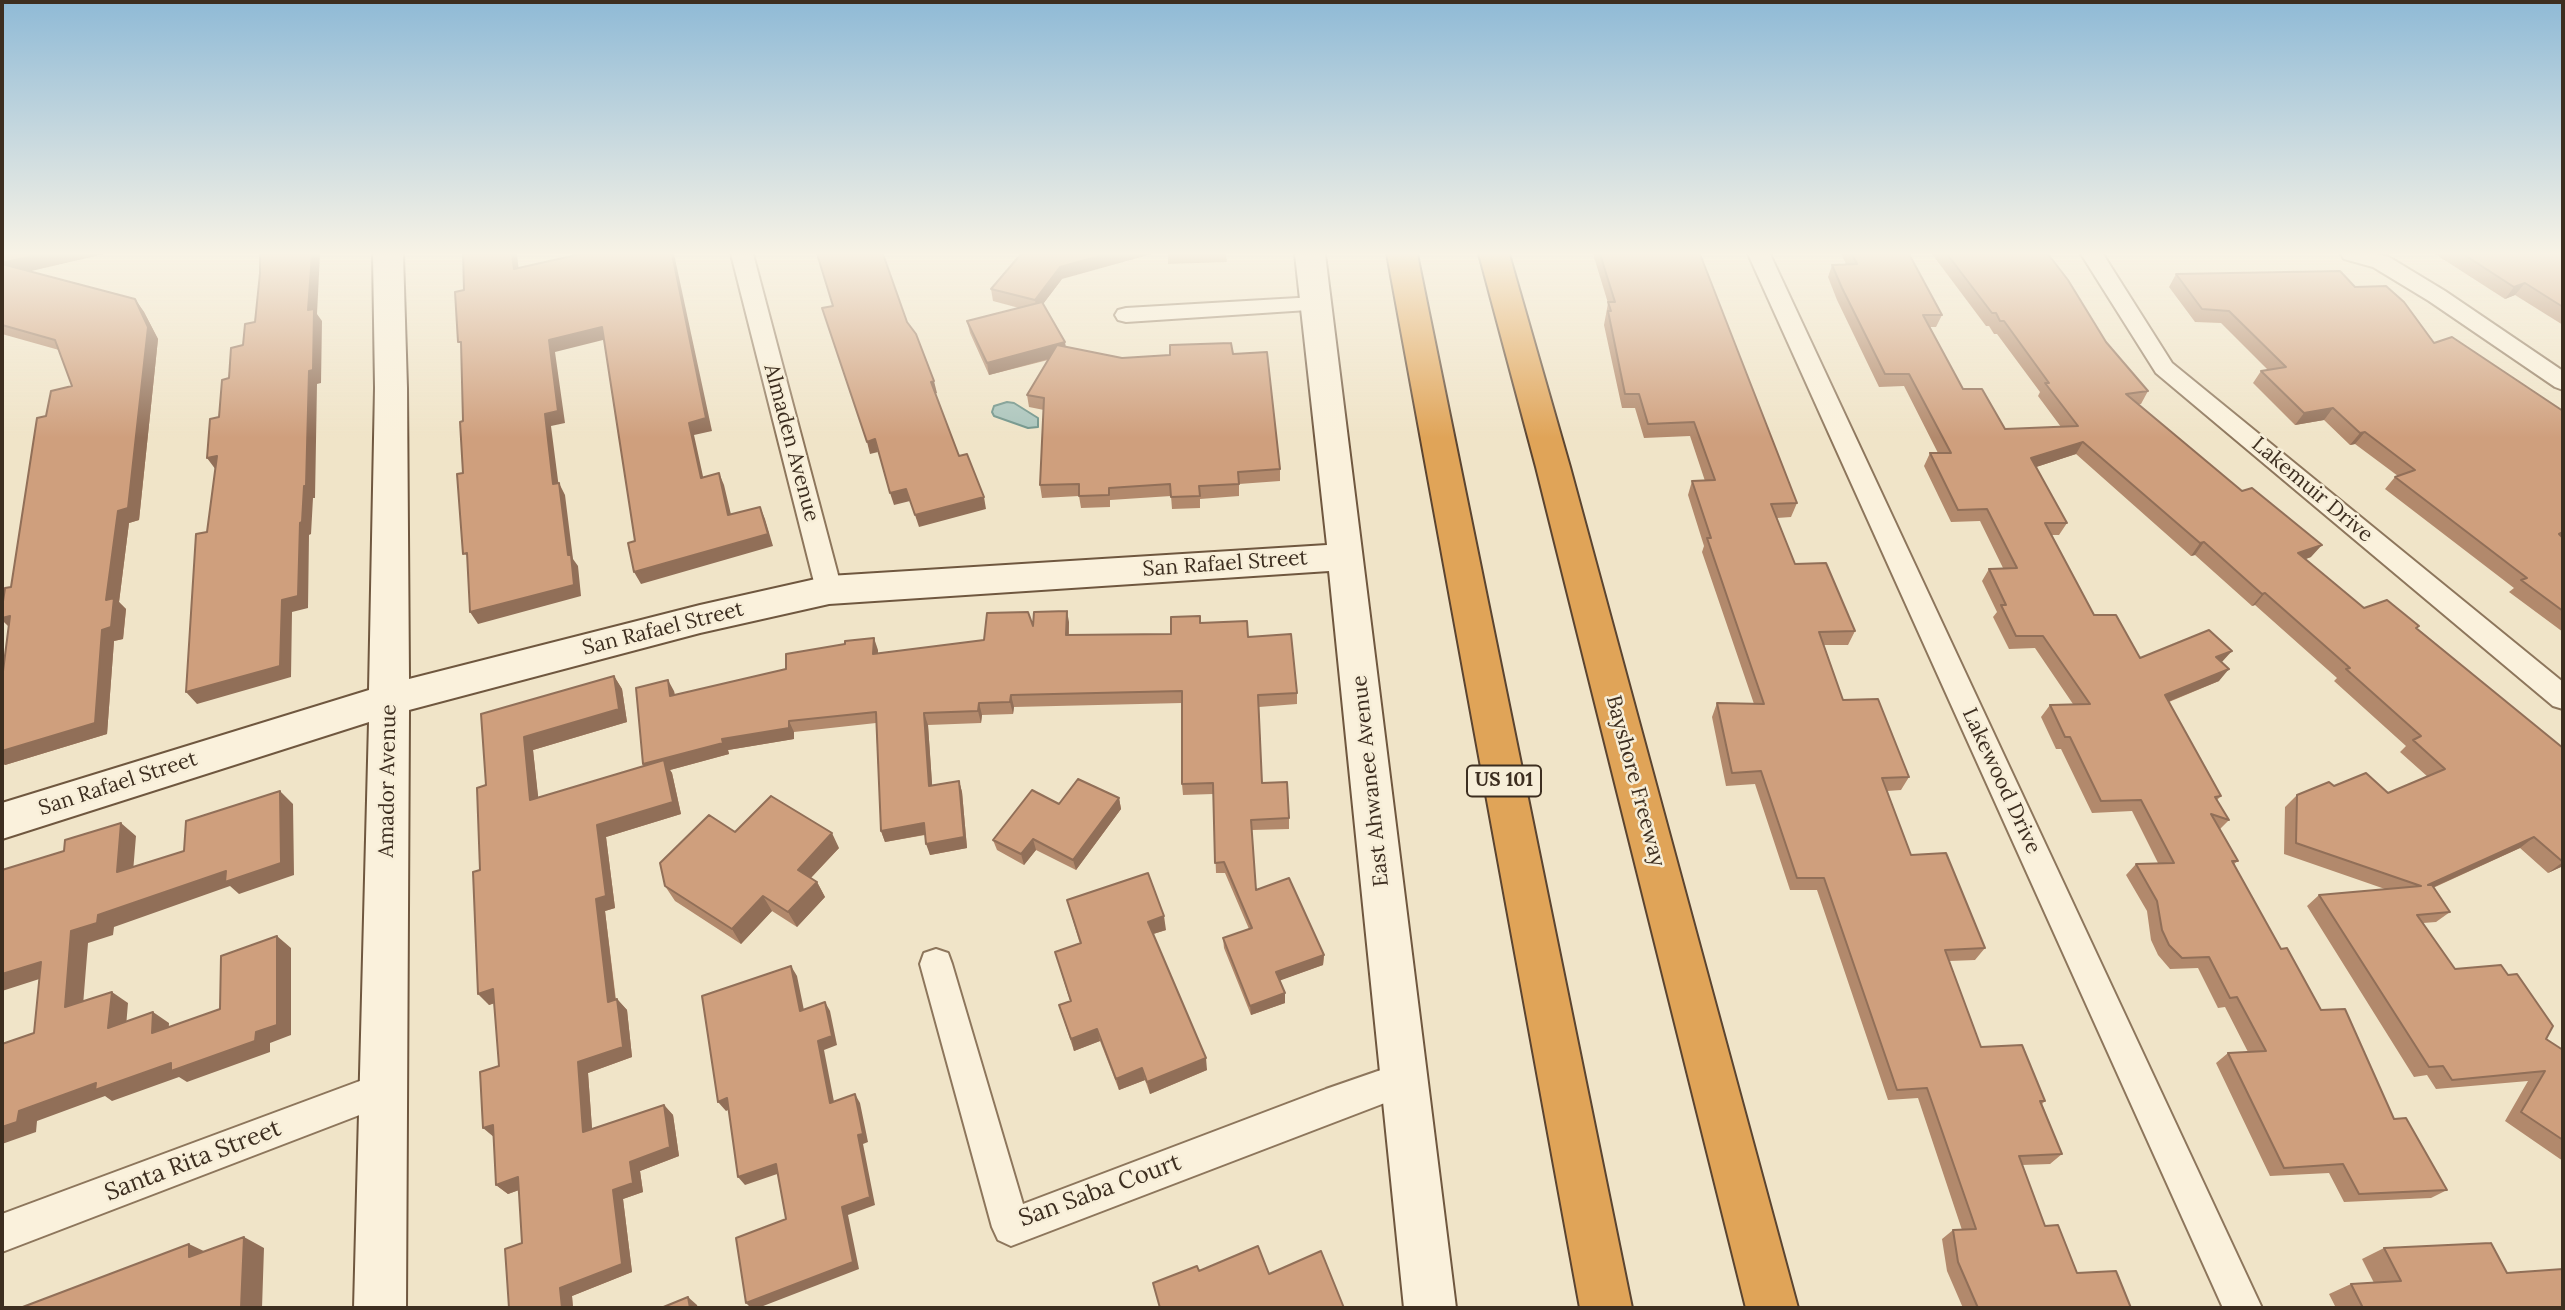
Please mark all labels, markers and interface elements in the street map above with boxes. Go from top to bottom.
street label: Almaden Avenue [758,362,824,524]
street label: Lakemuir Drive [2246,432,2378,548]
street label: San Rafael Street [1142,546,1308,582]
street label: San Rafael Street [580,597,746,661]
street label: East Ahwanee Avenue [1347,674,1395,888]
street label: Bayshore Freeway [1600,693,1670,869]
street label: Amador Avenue [374,704,402,858]
street label: Lakewood Drive [1956,704,2046,858]
street label: San Rafael Street [36,747,200,821]
road number: US 101 [1467,766,1541,796]
street label: Santa Rita Street [101,1114,285,1208]
street label: San Saba Court [1015,1148,1185,1234]

